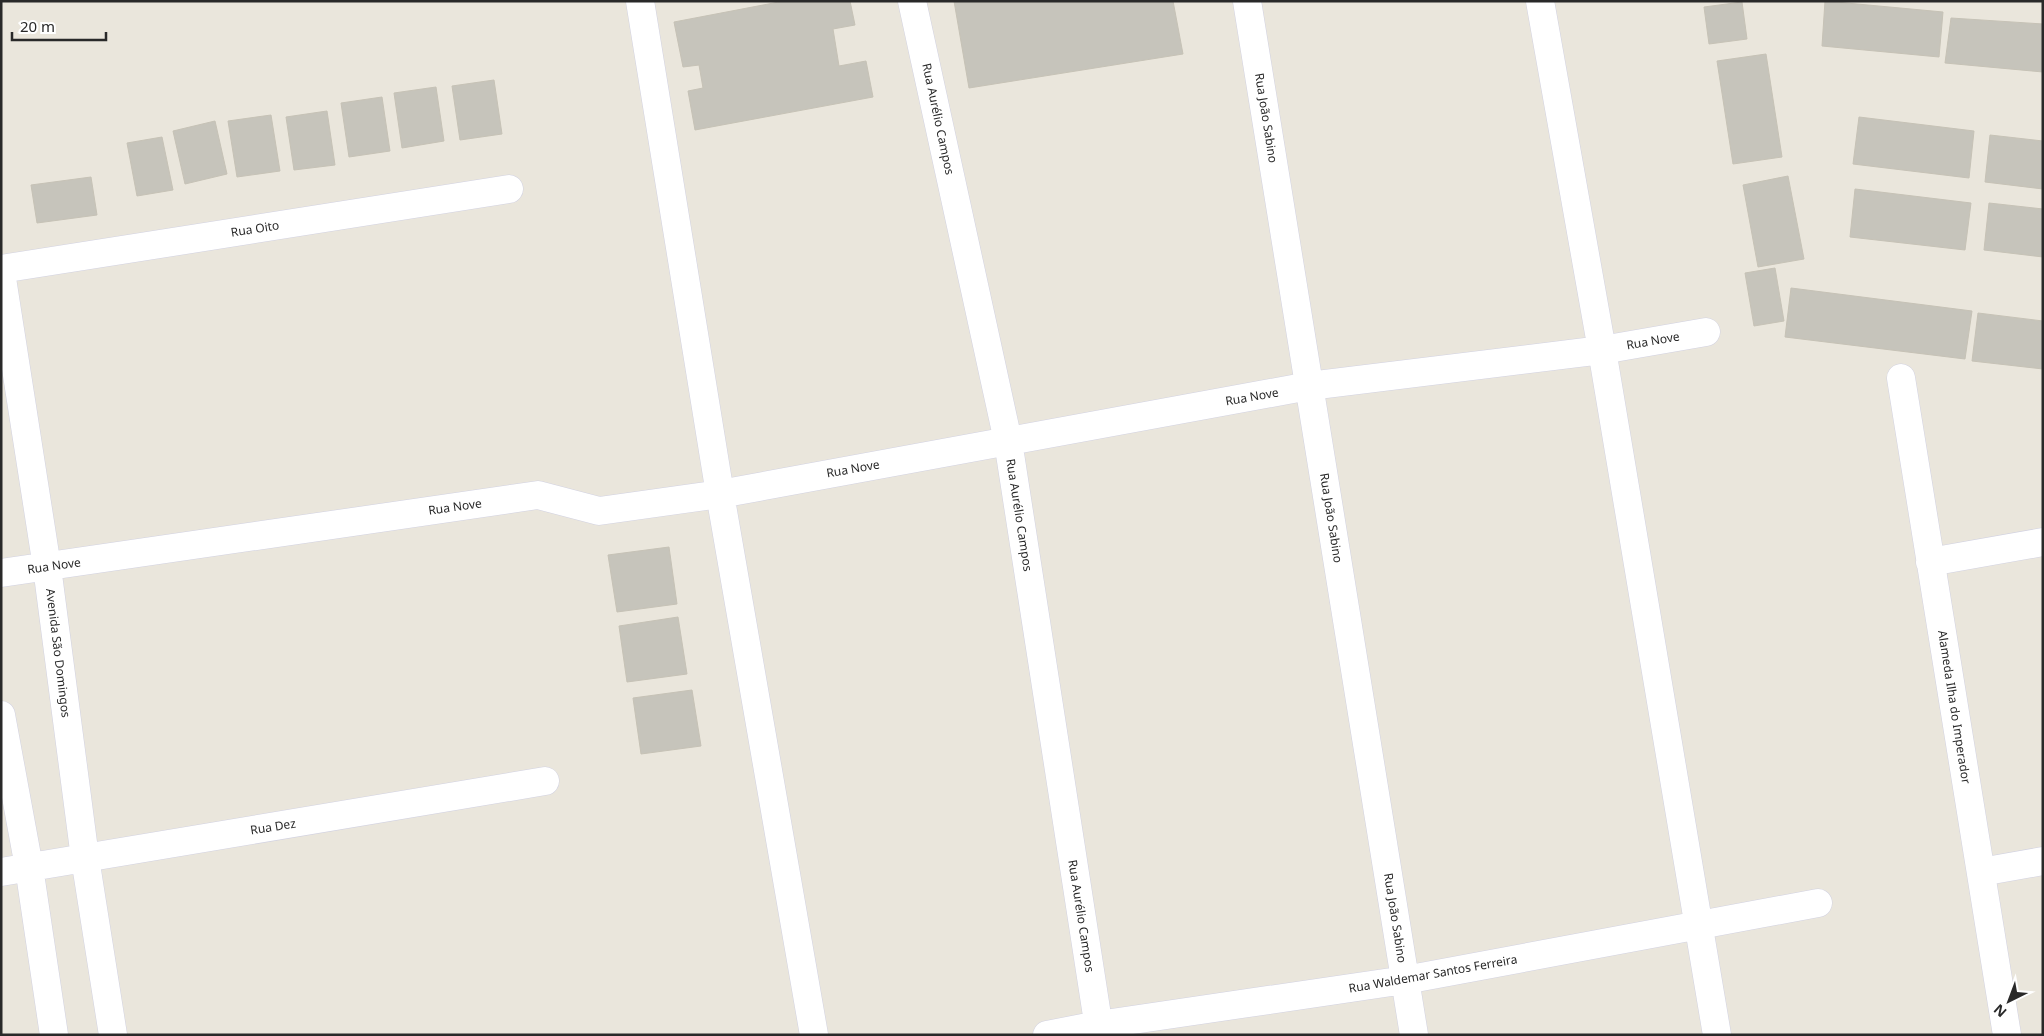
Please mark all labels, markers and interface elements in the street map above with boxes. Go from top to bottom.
scale bar [12,10,106,42]
text: 20 m [20,16,55,36]
street label: Rua Aurélio Campos [918,61,959,177]
street label: Rua João Sabino [1251,72,1282,164]
street label: Rua Oito [229,216,280,241]
street label: Rua Nove [1625,327,1681,354]
street label: Rua Nove [1224,383,1280,410]
street label: Rua Nove [825,455,881,482]
street label: Rua Aurélio Campos [1002,457,1037,573]
street label: Rua João Sabino [1316,472,1347,564]
street label: Rua Nove [427,494,483,519]
street label: Rua Nove [26,553,82,578]
street label: Avenida São Domingos [42,587,75,719]
street label: Alameda Ilha do Imperador [1934,629,1975,785]
street label: Rua Dez [249,814,297,838]
street label: Rua Aurélio Campos [1064,858,1099,974]
street label: Rua João Sabino [1380,872,1411,964]
street label: Rua Waldemar Santos Ferreira [1347,950,1519,997]
north arrow [1984,976,2034,1026]
text: N [1989,1000,2011,1022]

